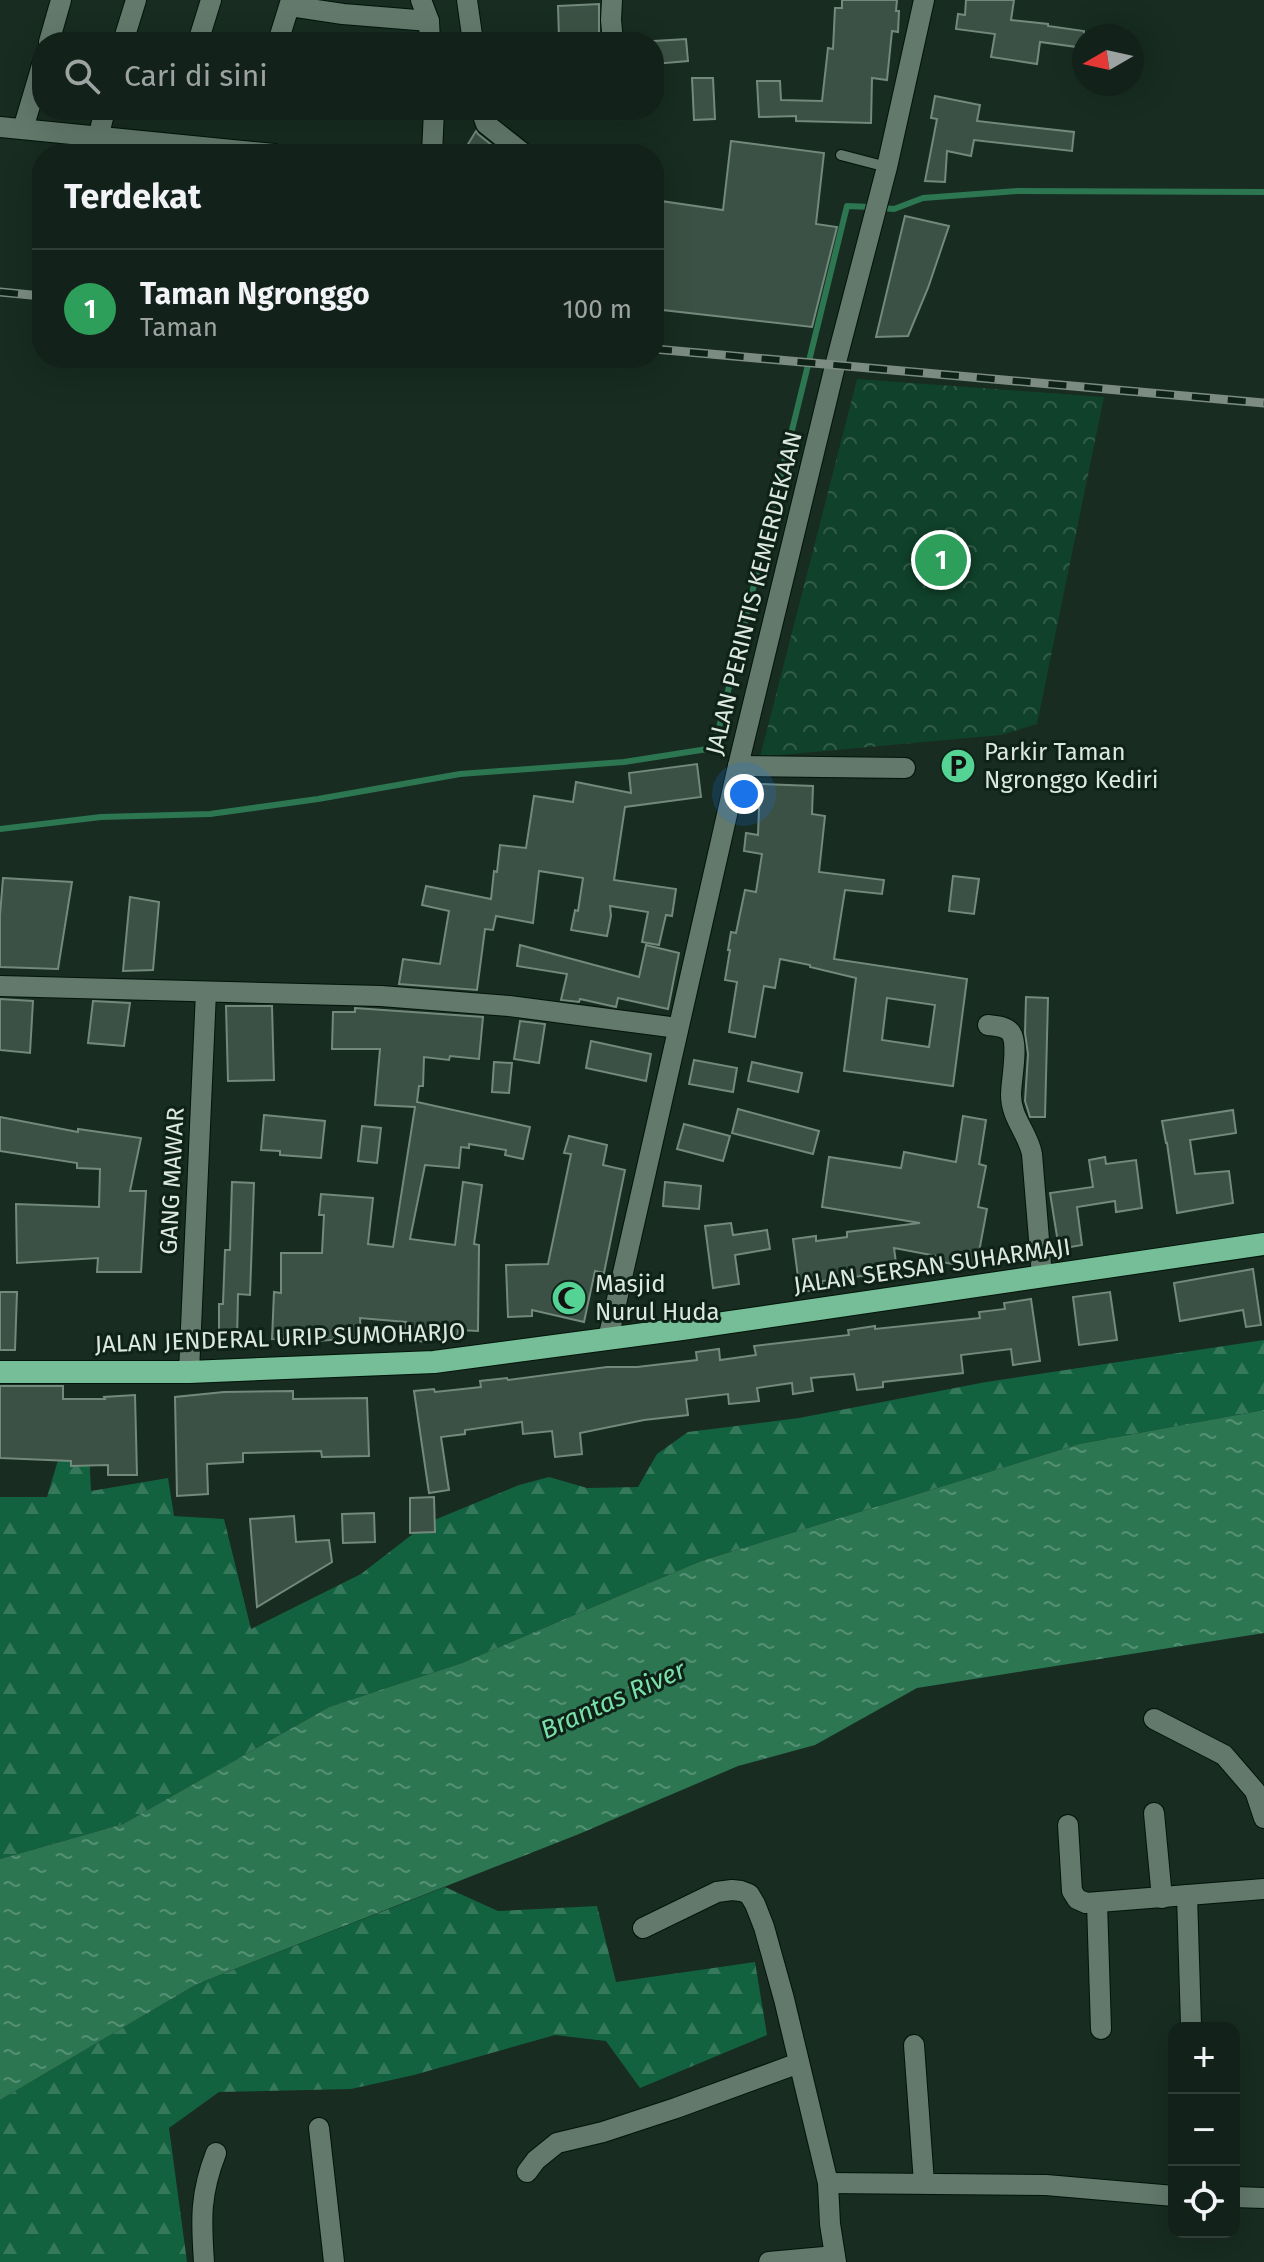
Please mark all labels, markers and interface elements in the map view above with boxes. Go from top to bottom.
north arrow [1072,24,1144,96]
search box [32,32,664,120]
icon: search [60,54,104,98]
text: Cari di sini [124,58,268,94]
text: Terdekat [64,176,201,217]
text: Taman Ngronggo [140,276,370,312]
text: 1 [84,294,96,325]
text: 100 m [563,294,632,325]
text: Taman [140,312,218,343]
street label: JALAN PERINTIS KEMERDEKAAN [700,428,808,758]
pin: 1 [915,530,967,590]
place label: Parkir Taman Ngronggo Kediri [984,738,1158,794]
parking icon: Parkir Taman Ngronggo Kediri [939,747,977,785]
your location [724,774,764,814]
street label: GANG MAWAR [154,1107,190,1255]
street label: JALAN SERSAN SUHARMAJI [792,1233,1072,1299]
place label: Masjid Nurul Huda [595,1270,720,1326]
mosque icon: Masjid Nurul Huda [550,1279,588,1317]
street label: JALAN JENDERAL URIP SUMOHARJO [94,1318,466,1358]
water label: Brantas River [536,1654,691,1746]
map controls [1168,2022,1240,2238]
button: + [1168,2022,1240,2094]
button: − [1168,2094,1240,2166]
button: locate [1168,2166,1240,2238]

